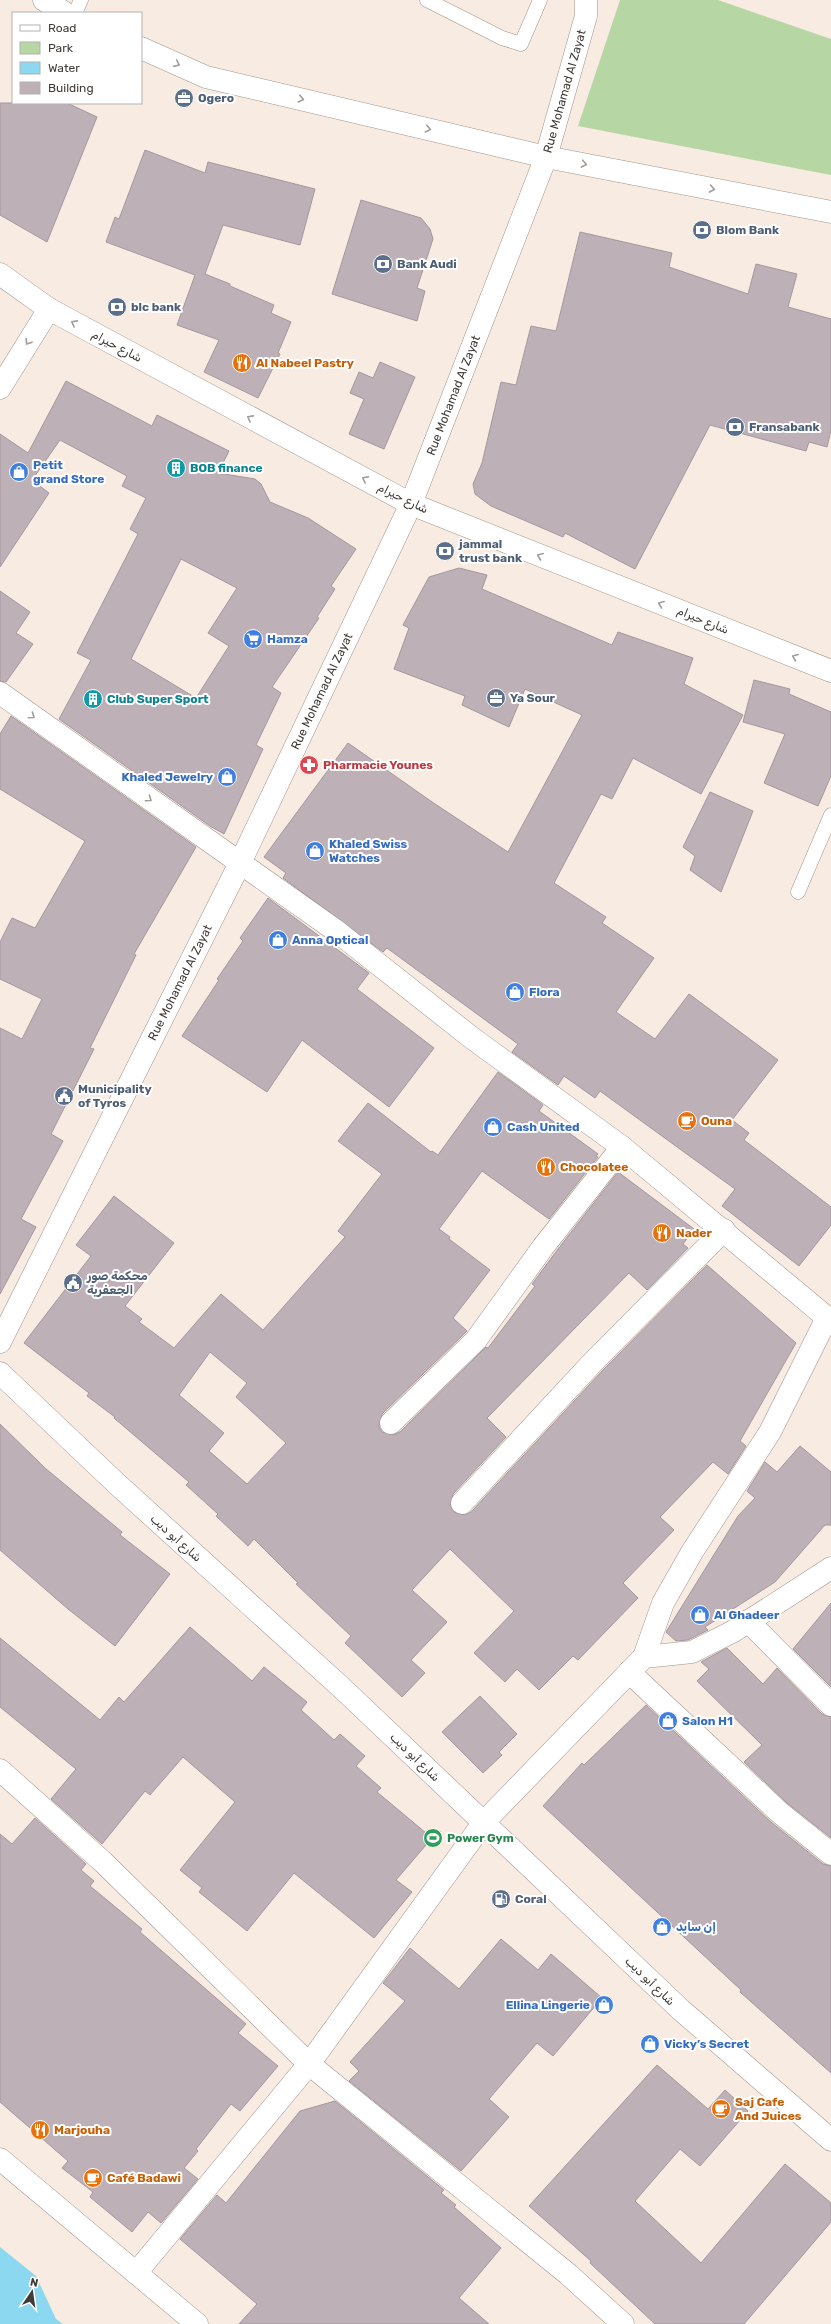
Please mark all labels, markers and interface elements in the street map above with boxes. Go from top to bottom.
legend [12,12,142,104]
text: Road [48,21,76,35]
street label: Rue Mohamad Al Zayat [540,28,589,155]
text: Park [48,41,74,55]
one-way arrow [172,59,180,67]
text: Water [48,61,80,75]
text: Building [48,81,94,95]
office icon: Ogero [173,87,195,109]
place label: Ogero [198,91,234,105]
one-way arrow [298,95,304,103]
one-way arrow [425,125,431,133]
one-way arrow [581,160,587,168]
one-way arrow [708,184,715,193]
bank icon: Blom Bank [691,219,713,241]
place label: Blom Bank [716,223,779,237]
bank icon: Bank Audi [372,253,394,275]
place label: Bank Audi [397,257,457,271]
bank icon: blc bank [106,296,128,318]
place label: blc bank [131,300,181,314]
one-way arrow [71,320,78,328]
street label: شارع حيرام [89,327,144,367]
street label: Rue Mohamad Al Zayat [424,333,483,457]
one-way arrow [26,338,33,345]
restaurant icon: Al Nabeel Pastry [231,352,253,374]
place label: Al Nabeel Pastry [256,356,354,370]
one-way arrow [247,415,254,422]
bank icon: Fransabank [724,416,746,438]
place label: Fransabank [749,420,820,434]
building icon: BOB finance [165,457,187,479]
place label: Petit grand Store [33,458,104,486]
shop icon: Petit grand Store [8,461,30,483]
place label: BOB finance [190,461,263,475]
one-way arrow [361,477,369,484]
street label: شارع حيرام [375,480,431,518]
place label: jammal trust bank [458,537,522,565]
bank icon: jammal trust bank [434,540,456,562]
one-way arrow [537,552,544,560]
one-way arrow [657,600,664,608]
street label: شارع حيرام [674,603,731,639]
supermarket icon: Hamza [242,628,264,650]
street label: Rue Mohamad Al Zayat [288,630,356,752]
place label: Hamza [267,632,308,646]
one-way arrow [791,654,799,662]
office icon: Ya Sour [485,687,507,709]
building icon: Club Super Sport [82,688,104,710]
place label: Ya Sour [510,691,556,705]
place label: Club Super Sport [107,692,209,706]
one-way arrow [28,711,35,719]
pharmacy icon: Pharmacie Younes [298,754,320,776]
place label: Pharmacie Younes [323,758,433,772]
shop icon: Khaled Jewelry [216,766,238,788]
place label: Khaled Jewelry [121,770,213,784]
one-way arrow [145,794,152,801]
place label: Khaled Swiss Watches [329,837,408,865]
shop icon: Khaled Swiss Watches [304,840,326,862]
street label: Rue Mohamad Al Zayat [145,922,215,1043]
shop icon: Anna Optical [267,929,289,951]
place label: Anna Optical [292,933,368,947]
shop icon: Flora [504,981,526,1003]
place label: Flora [529,985,560,999]
place label: Municipality of Tyros [78,1082,152,1110]
public building icon: Municipality of Tyros [53,1085,75,1107]
cafe icon: Ouna [676,1110,698,1132]
place label: Ouna [701,1114,732,1128]
shop icon: Cash United [482,1116,504,1138]
place label: Cash United [507,1120,580,1134]
restaurant icon: Chocolatee [535,1156,557,1178]
place label: Chocolatee [560,1160,628,1174]
restaurant icon: Nader [651,1222,673,1244]
place label: Nader [676,1226,712,1240]
place label: محكمة صور الجعفرية [86,1269,148,1297]
public building icon: محكمة صور الجعفرية [62,1272,84,1294]
street label: شارع أبو ديب [146,1511,204,1566]
shop icon: Al Ghadeer [689,1604,711,1626]
place label: Al Ghadeer [714,1608,780,1622]
shop icon: Salon H1 [657,1710,679,1732]
place label: Salon H1 [682,1714,733,1728]
street label: شارع أبو ديب [386,1730,443,1786]
sports icon: Power Gym [422,1827,444,1849]
place label: Power Gym [447,1831,514,1845]
fuel station icon: Coral [490,1888,512,1910]
place label: Coral [515,1892,547,1906]
shop icon: إن سايد [651,1916,673,1938]
place label: إن سايد [676,1920,716,1934]
street label: شارع أبو ديب [621,1954,678,2010]
shop icon: Ellina Lingerie [593,1994,615,2016]
place label: Ellina Lingerie [506,1998,590,2012]
shop icon: Vicky’s Secret [639,2033,661,2055]
place label: Vicky’s Secret [664,2037,750,2051]
place label: Saj Cafe And Juices [735,2095,802,2123]
cafe icon: Saj Cafe And Juices [710,2098,732,2120]
restaurant icon: Marjouha [29,2119,51,2141]
place label: Marjouha [54,2123,110,2137]
cafe icon: Café Badawi [82,2167,104,2189]
place label: Café Badawi [107,2171,181,2185]
north arrow [12,2272,52,2312]
text: N [29,2276,40,2290]

